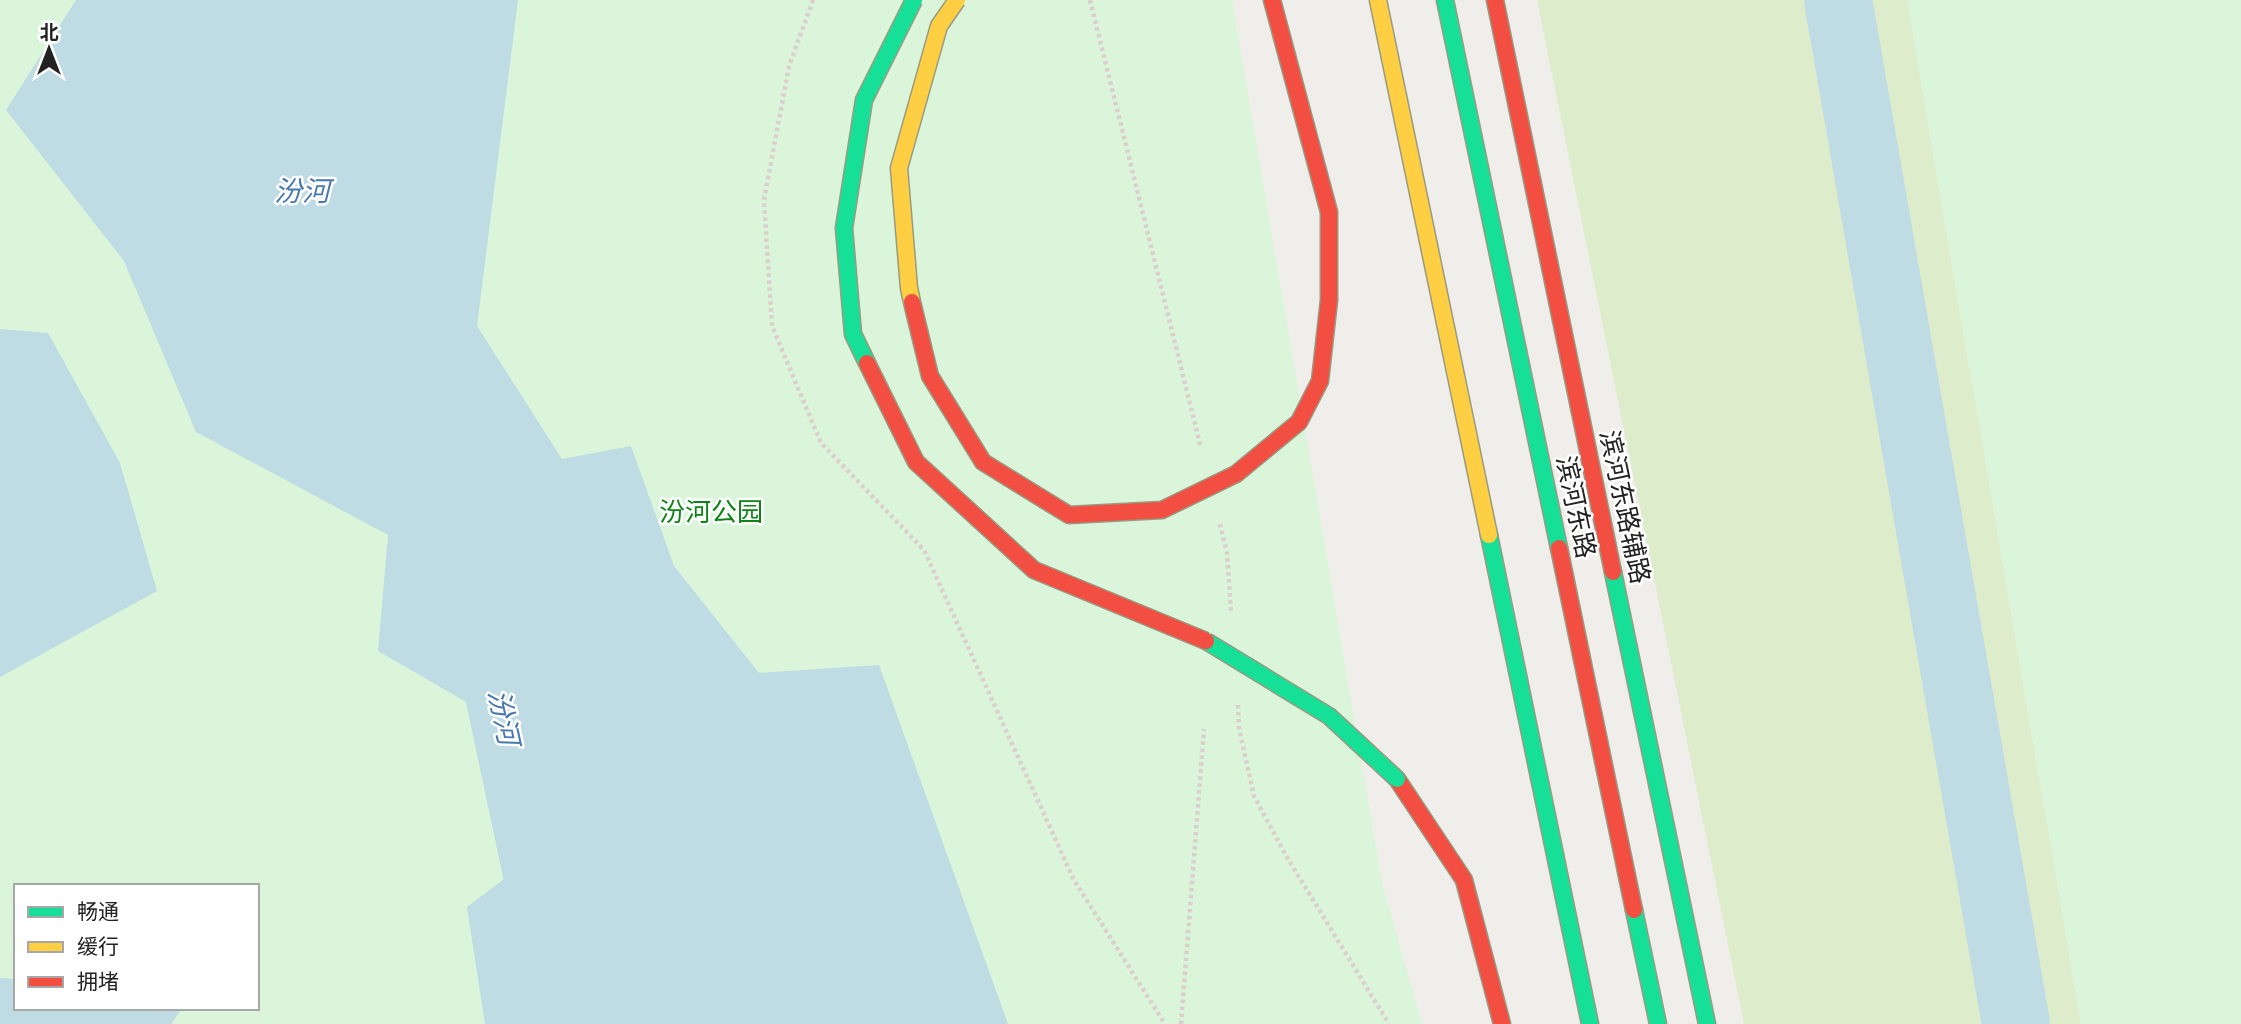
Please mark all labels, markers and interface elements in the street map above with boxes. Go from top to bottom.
north arrow [14,14,84,84]
text: 北 [39,20,59,44]
water label: 汾河 [274,173,335,208]
street label: 滨河东路辅路 [1593,427,1658,587]
street label: 滨河东路 [1550,453,1603,561]
park label: 汾河公园 [659,495,763,528]
water label: 汾河 [482,686,528,753]
legend [14,884,259,1010]
text: 畅通 [77,898,119,924]
text: 缓行 [77,933,119,959]
text: 拥堵 [77,968,119,994]

